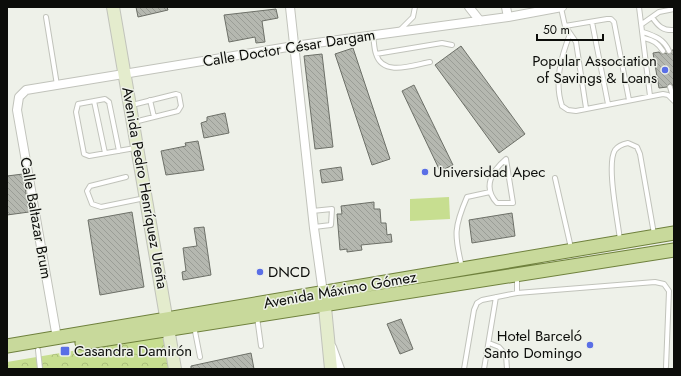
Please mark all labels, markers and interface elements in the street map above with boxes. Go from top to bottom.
scale bar [537,16,603,42]
text: 50 m [543,21,570,39]
street label: Calle Doctor César Dargam [201,23,377,73]
place label: Popular Association of Savings & Loans [532,50,657,89]
marker: Popular Association of Savings & Loans [660,65,670,75]
street label: Avenida Pedro Henríquez Ureña [116,85,174,291]
street label: Calle Baltazar Brum [14,155,58,281]
place label: Universidad Apec [433,161,546,183]
marker: Universidad Apec [420,167,430,177]
place label: DNCD [268,261,310,283]
street label: Avenida Máximo Gómez [262,266,418,314]
marker: DNCD [255,267,265,277]
place label: Hotel Barceló Santo Domingo [484,325,582,364]
place label: Casandra Damirón [74,340,192,362]
marker: Hotel Barceló Santo Domingo [585,340,595,350]
marker: Casandra Damirón [59,345,71,357]

